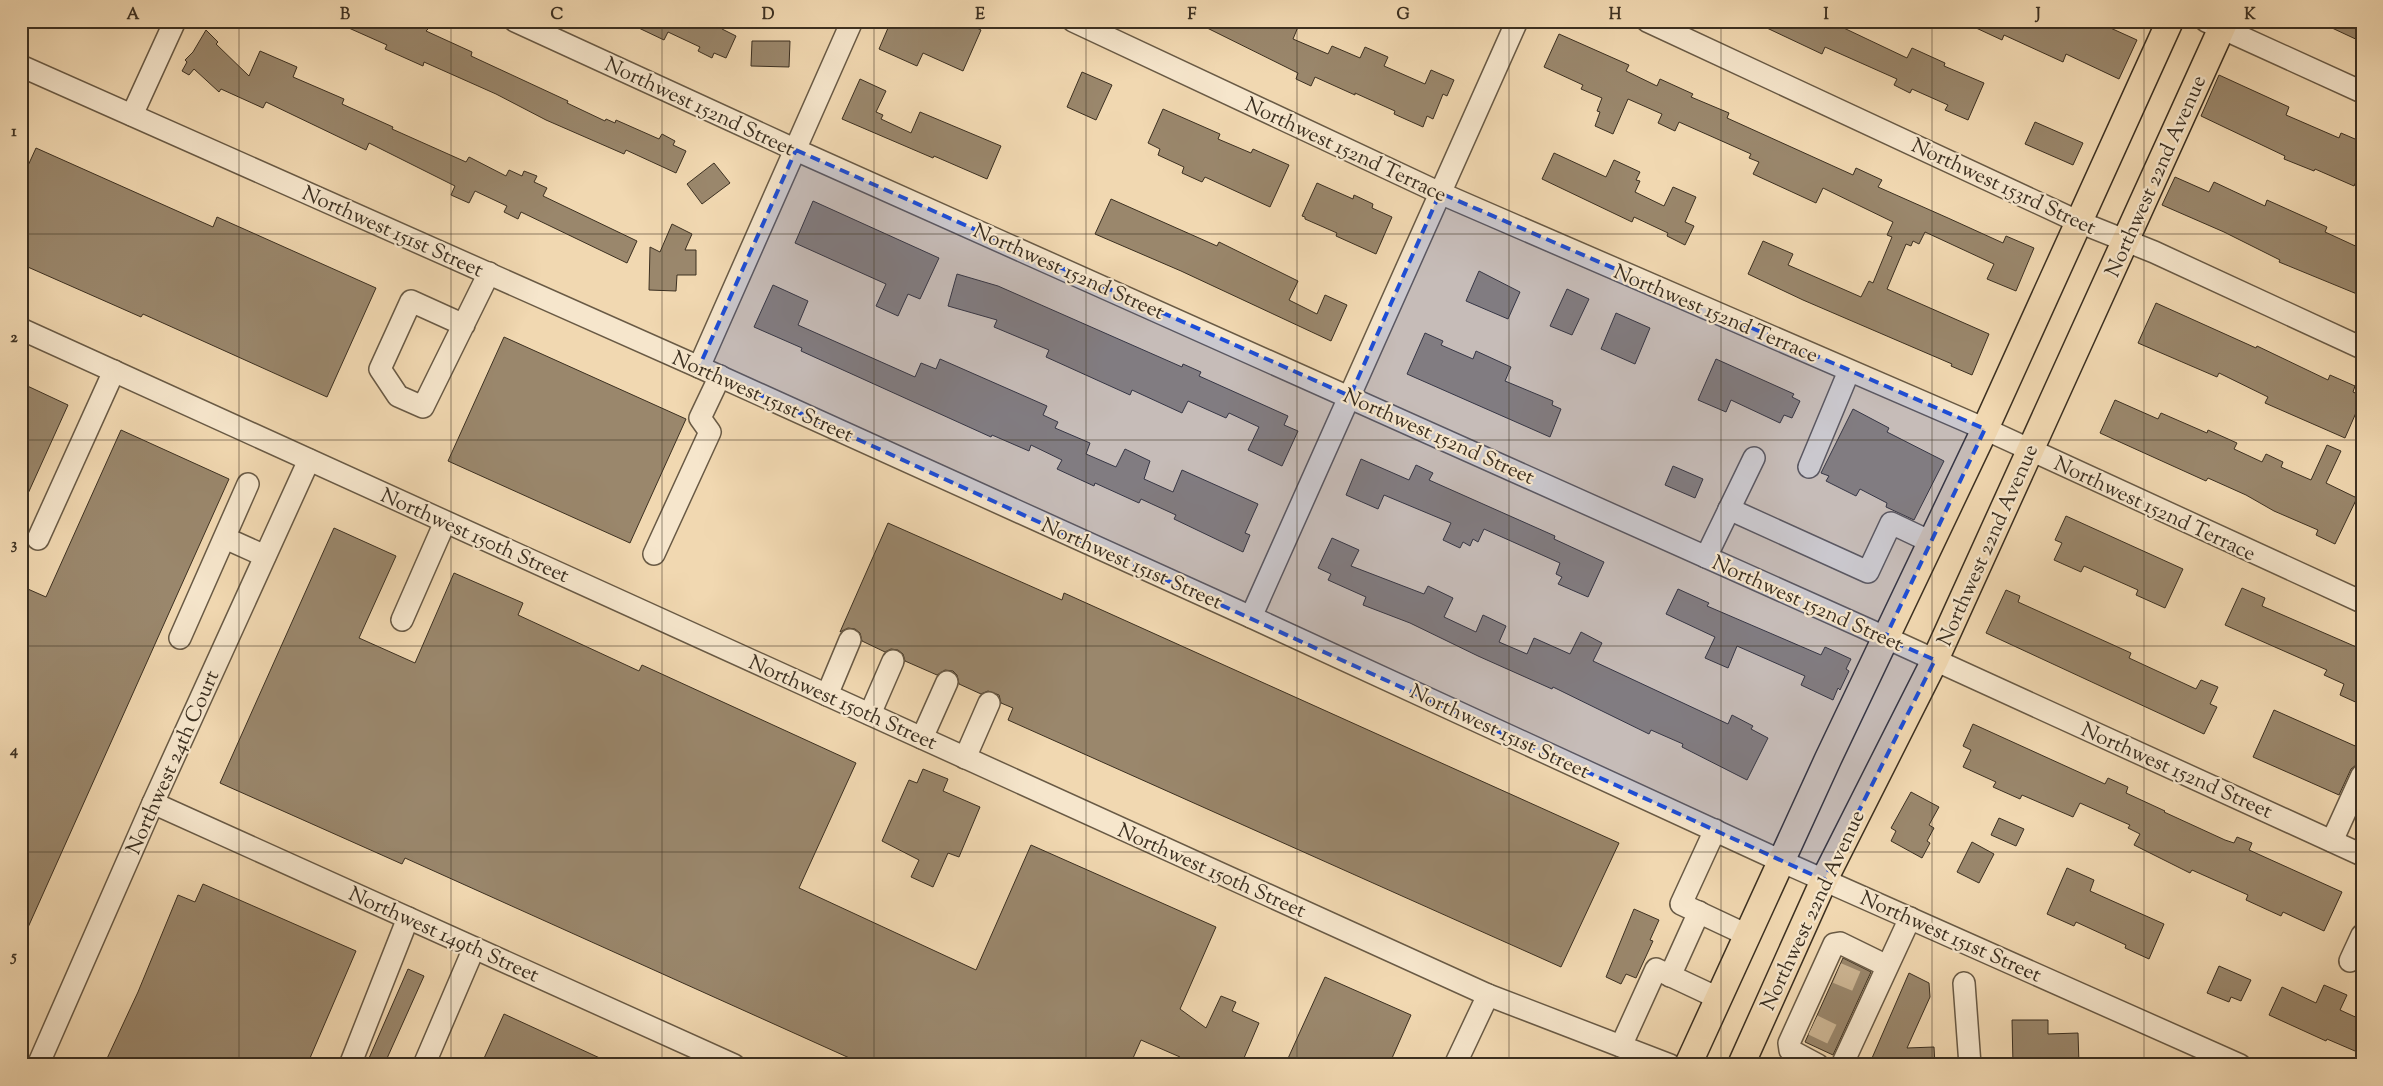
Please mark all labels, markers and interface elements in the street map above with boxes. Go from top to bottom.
text: A [127,4,140,27]
text: B [340,4,350,27]
text: C [551,4,564,27]
text: D [762,4,775,27]
text: E [975,4,985,27]
text: F [1188,4,1197,27]
text: G [1396,4,1410,27]
text: H [1609,4,1622,27]
text: I [1823,4,1829,27]
text: J [2034,4,2041,27]
text: K [2244,4,2256,27]
street label: Northwest 152nd Street [599,51,799,165]
street label: Northwest 22nd Avenue [2099,71,2215,283]
street label: Northwest 152nd Terrace [1239,91,1451,211]
text: 1 [11,121,17,144]
street label: Northwest 153rd Street [1906,132,2101,244]
street label: Northwest 151st Street [297,179,488,286]
street label: Northwest 152nd Street [968,217,1169,329]
street label: Northwest 152nd Terrace [1608,258,1822,372]
text: 2 [10,327,18,350]
street label: Northwest 151st Street [667,344,858,451]
street label: Northwest 152nd Street [1338,382,1539,494]
street label: Northwest 22nd Avenue [1931,440,2047,652]
street label: Northwest 152nd Terrace [2048,450,2260,570]
street label: Northwest 150th Street [375,482,573,592]
street label: Northwest 151st Street [1036,511,1227,618]
text: 3 [11,534,18,557]
street label: Northwest 152nd Street [1707,549,1908,661]
street label: Northwest 150th Street [743,649,941,759]
street label: Northwest 24th Court [120,666,228,860]
street label: Northwest 151st Street [1404,678,1594,788]
street label: Northwest 152nd Street [2076,716,2277,828]
text: 4 [9,740,18,763]
street label: Northwest 22nd Avenue [1754,806,1874,1016]
street label: Northwest 150th Street [1112,817,1310,927]
street label: Northwest 149th Street [343,880,543,991]
street label: Northwest 151st Street [1855,884,2046,991]
text: 5 [9,946,17,969]

